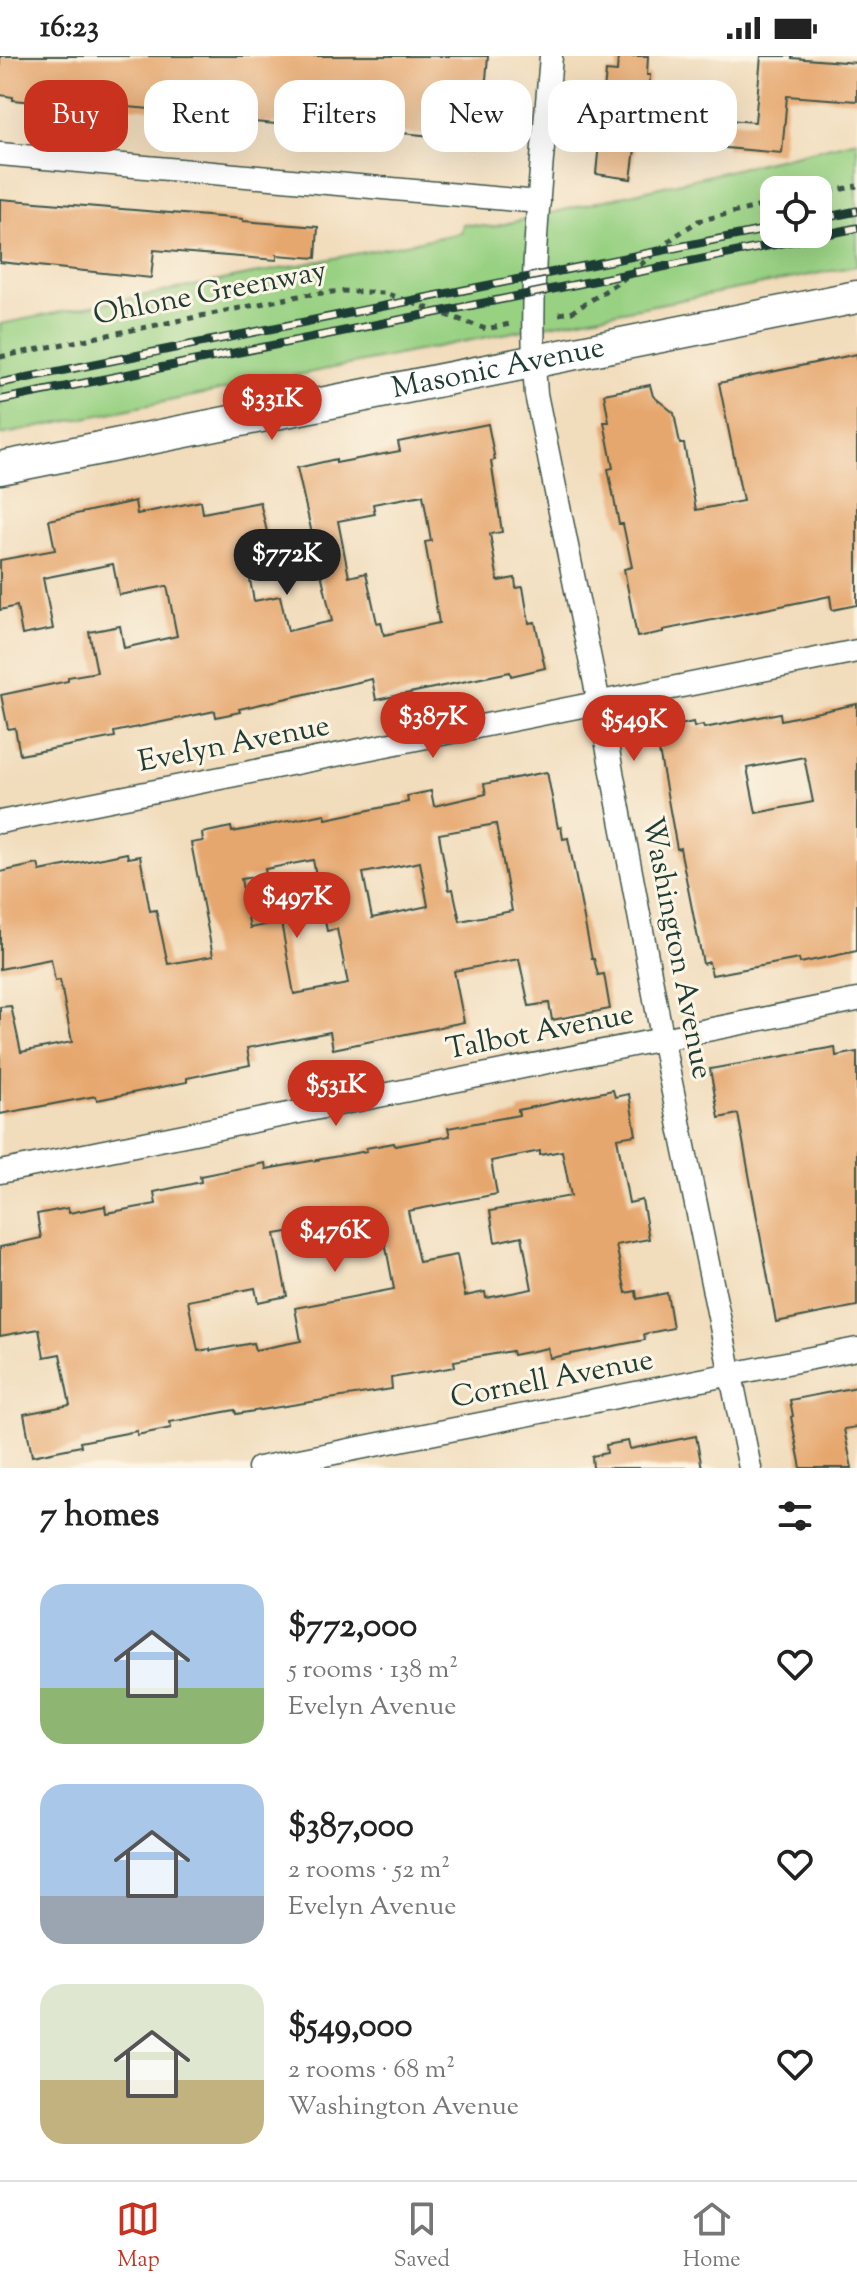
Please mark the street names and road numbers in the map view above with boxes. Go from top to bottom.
street label: Ohlone Greenway [90,250,330,338]
street label: Masonic Avenue [388,326,608,411]
street label: Evelyn Avenue [135,705,333,785]
street label: Washington Avenue [629,813,723,1083]
street label: Talbot Avenue [442,994,638,1072]
street label: Cornell Avenue [447,1339,657,1421]

